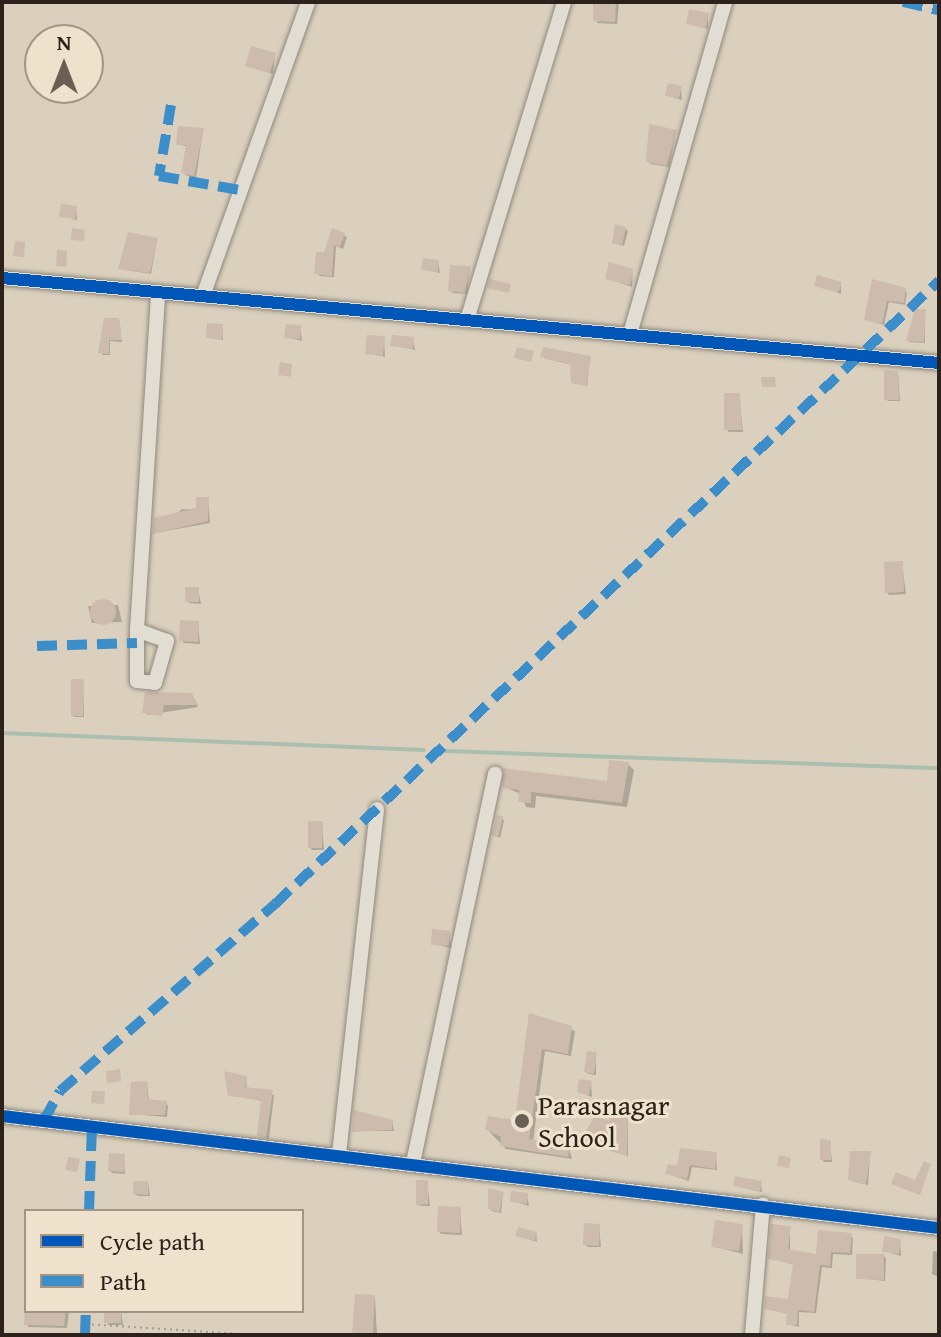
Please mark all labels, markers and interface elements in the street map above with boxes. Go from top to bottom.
north arrow [24,24,104,104]
text: N [57,26,71,58]
place label: Parasnagar School [538,1088,670,1154]
marker: Parasnagar School [513,1112,531,1130]
legend [24,1209,304,1313]
text: Cycle path [100,1224,205,1259]
text: Path [100,1264,146,1299]

